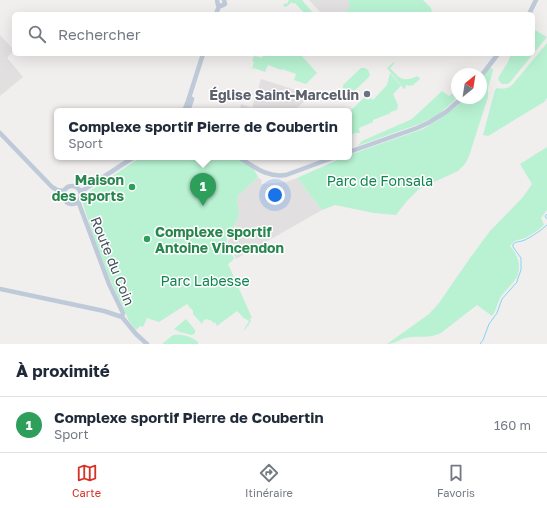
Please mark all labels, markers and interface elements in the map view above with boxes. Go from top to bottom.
search box [12,12,535,56]
icon: search [26,23,48,45]
text: Rechercher [58,25,141,43]
north arrow [451,68,487,104]
place label: Église Saint-Marcellin [209,86,359,103]
marker: Église Saint-Marcellin [362,89,372,99]
popup [54,108,352,160]
text: Complexe sportif Pierre de Coubertin [68,117,338,135]
text: Sport [68,135,103,151]
place label: Maison des sports [52,171,124,204]
park label: Parc de Fonsala [327,172,433,189]
pin: 1 [190,173,216,206]
marker: Maison des sports [127,182,137,192]
your location [265,185,285,205]
street label: Route du Coin [87,214,139,308]
place label: Complexe sportif Antoine Vincendon [155,223,284,256]
marker: Complexe sportif Antoine Vincendon [142,234,152,244]
park label: Parc Labesse [160,272,250,289]
text: À proximité [16,360,110,381]
text: Complexe sportif Pierre de Coubertin [54,408,324,426]
text: 1 [26,417,32,433]
text: 160 m [494,417,531,433]
text: Sport [54,426,89,442]
tab: Carte [72,462,101,499]
tab: Itinéraire [245,462,293,499]
tab: Favoris [437,462,475,499]

